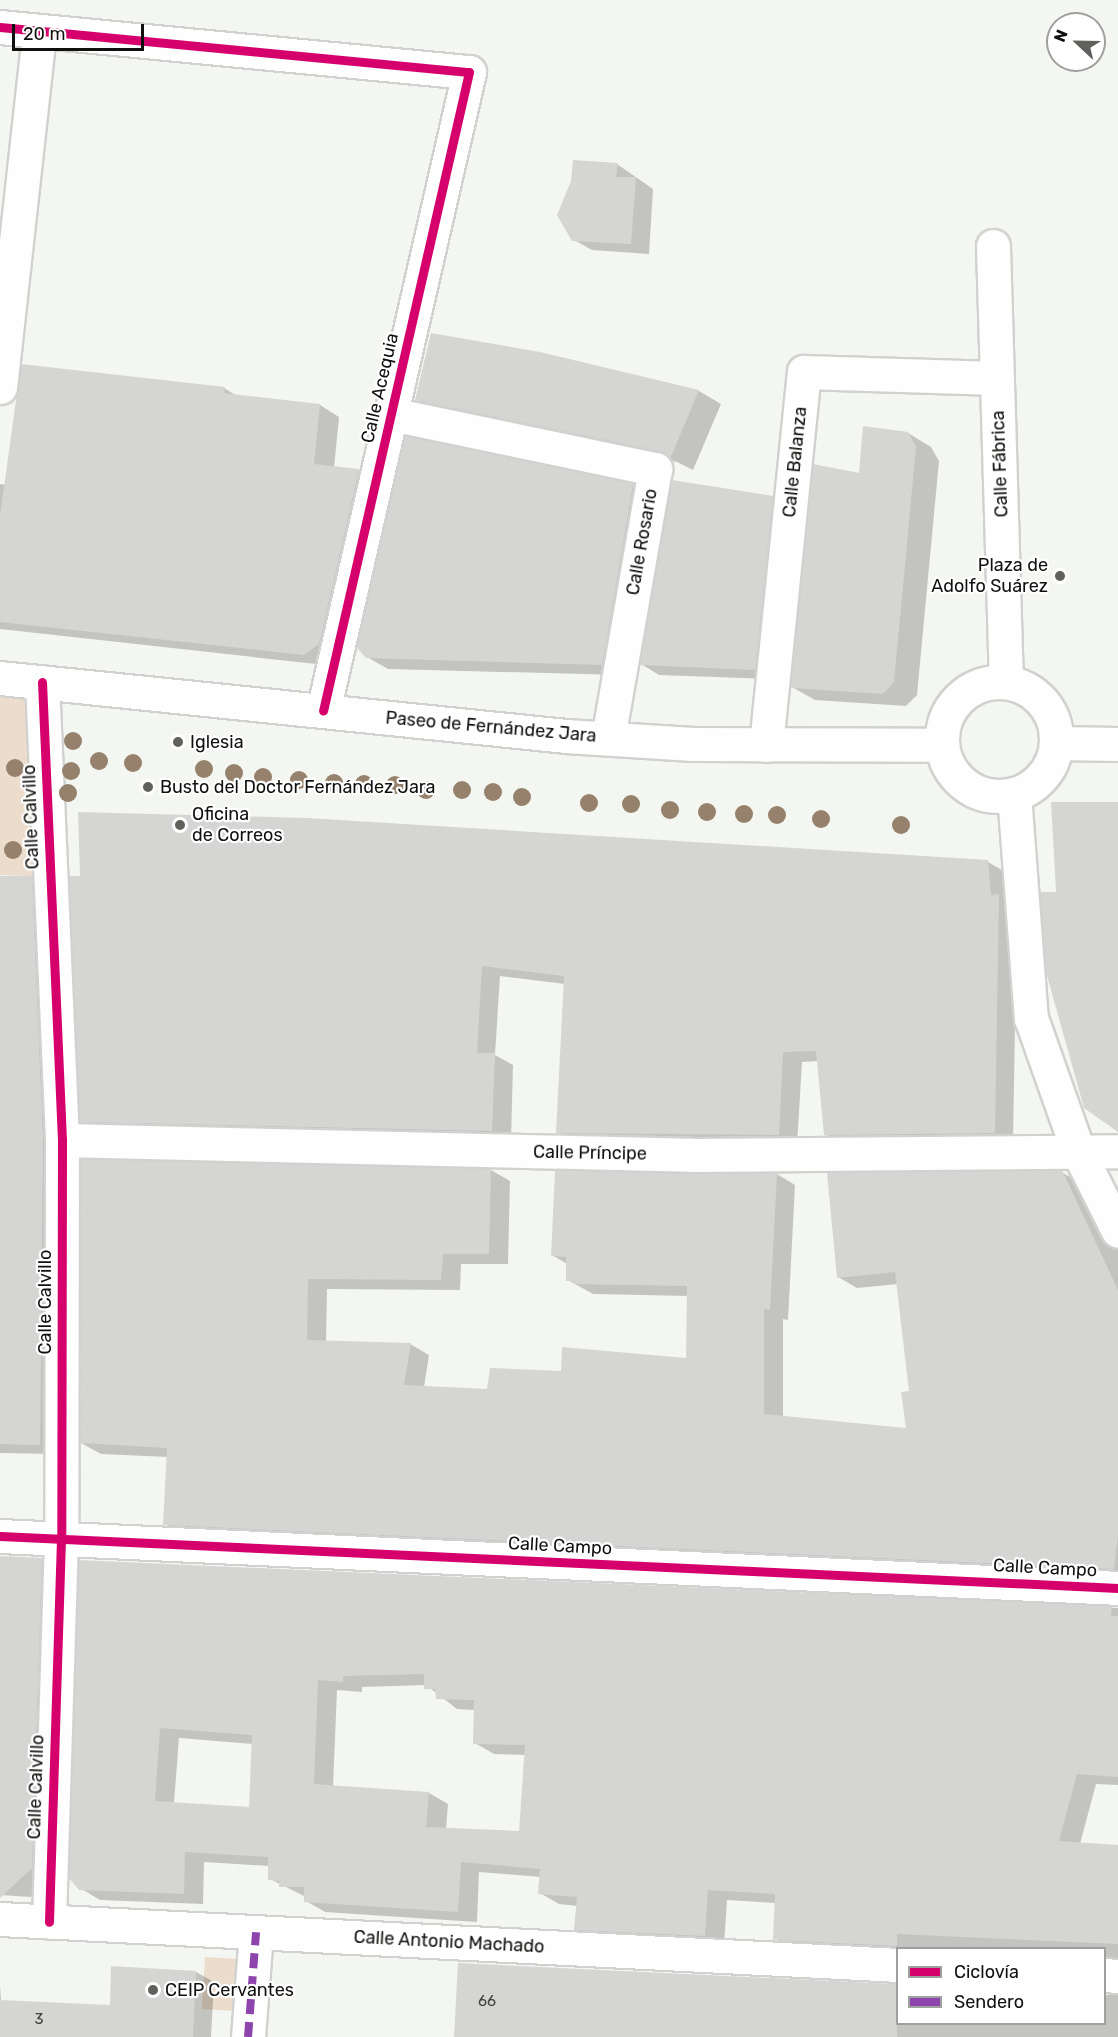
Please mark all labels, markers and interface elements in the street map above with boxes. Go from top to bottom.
scale bar [15,12,147,50]
north arrow [1046,12,1106,72]
text: 20 m [23,23,65,45]
text: N [1050,27,1072,45]
street label: Calle Acequia [357,331,403,445]
street label: Calle Balanza [778,405,812,519]
street label: Calle Fábrica [987,410,1013,518]
street label: Calle Rosario [622,487,662,597]
place label: Plaza de Adolfo Suárez [931,555,1048,598]
marker: Plaza de Adolfo Suárez [1053,569,1067,583]
street label: Paseo de Fernández Jara [385,707,597,747]
place label: Iglesia [190,731,244,753]
marker: Iglesia [171,735,185,749]
street label: Calle Calvillo [18,764,44,870]
place label: Busto del Doctor Fernández Jara [160,776,436,798]
marker: Busto del Doctor Fernández Jara [141,780,155,794]
place label: Oficina de Correos [192,804,283,846]
marker: Oficina de Correos [173,818,187,832]
street label: Calle Príncipe [533,1141,647,1165]
street label: Calle Calvillo [34,1250,56,1354]
street label: Calle Campo [507,1532,613,1560]
street label: Calle Campo [992,1554,1098,1582]
street label: Calle Calvillo [23,1734,49,1840]
street label: Calle Antonio Machado [353,1926,545,1958]
legend [896,1947,1106,2025]
text: Ciclovía [954,1961,1019,1983]
place label: CEIP Cervantes [165,1979,294,2001]
marker: CEIP Cervantes [146,1983,160,1997]
text: Sendero [954,1991,1024,2013]
house number: 66 [478,1993,496,2011]
house number: 3 [34,2011,44,2029]

